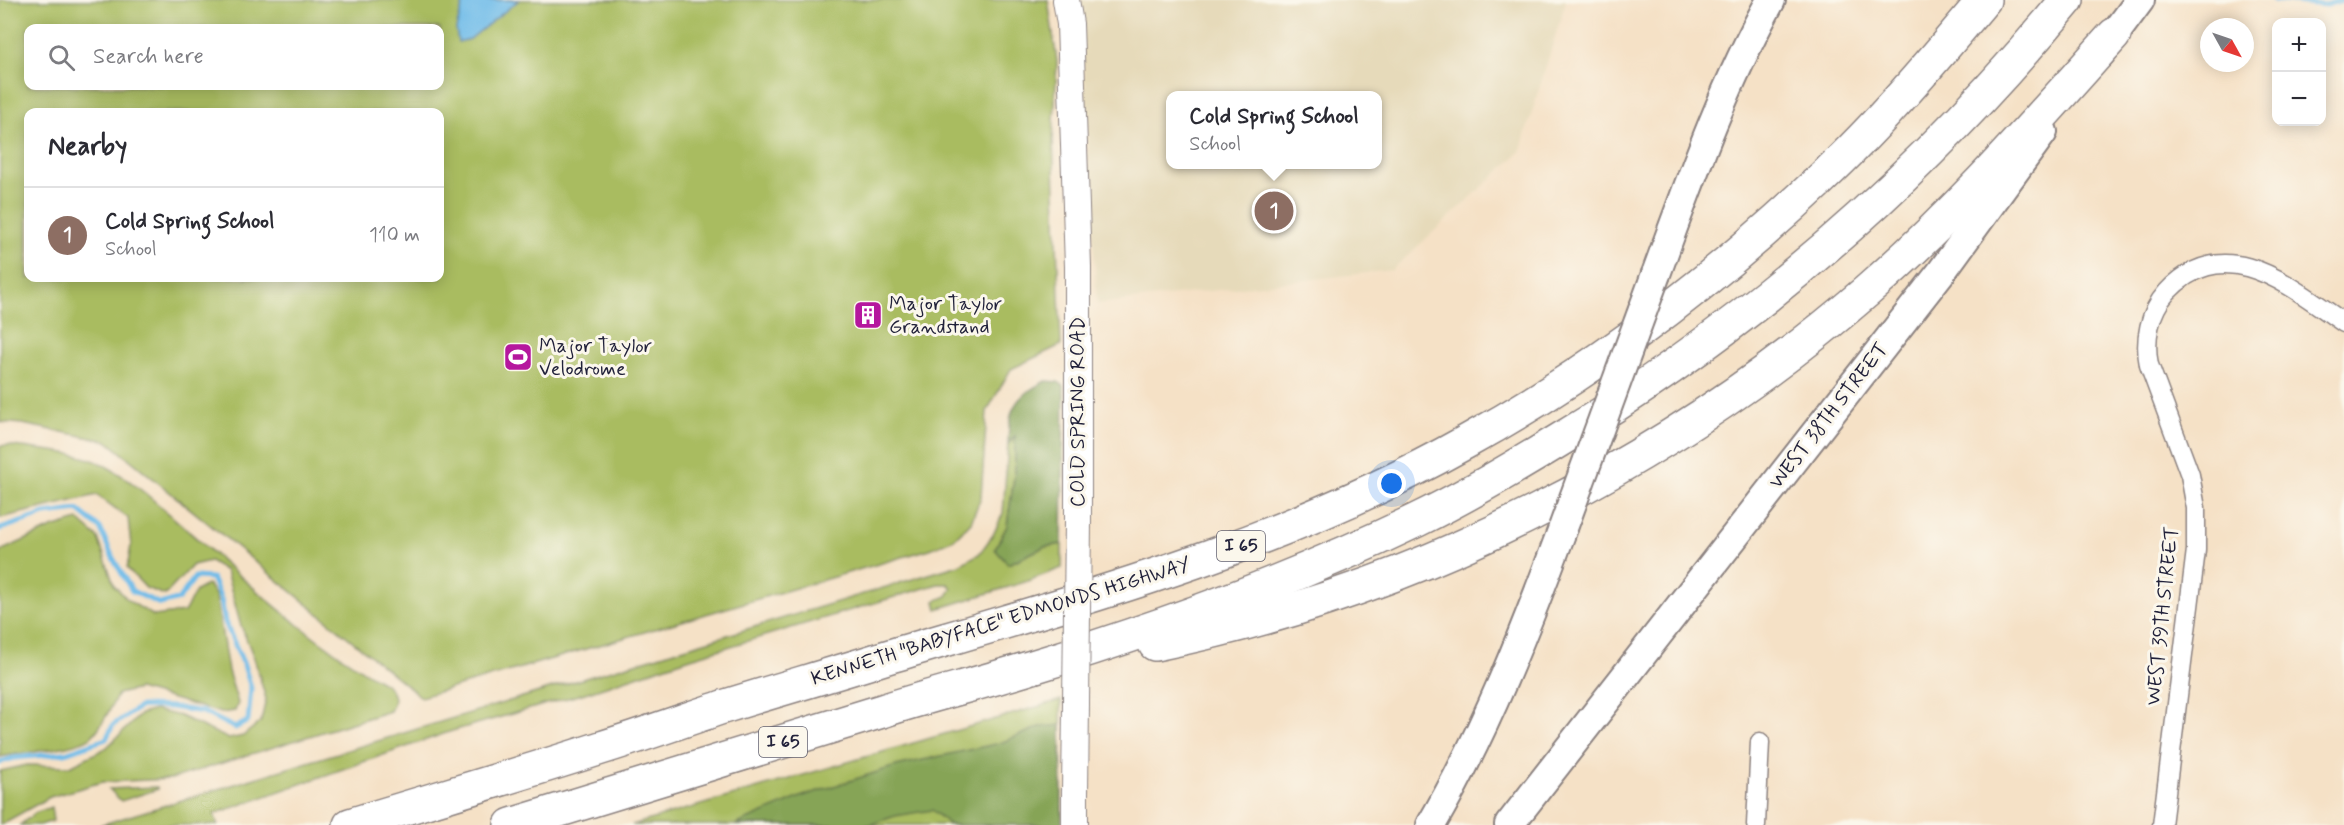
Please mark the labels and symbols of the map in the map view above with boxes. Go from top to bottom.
north arrow [2200,18,2254,72]
pin: 1 [1254,188,1294,234]
place label: Major Taylor Grandstand [889,291,1002,341]
building icon: Major Taylor Grandstand [852,299,884,331]
street label: COLD SPRING ROAD [1065,317,1092,507]
place label: Major Taylor Velodrome [539,333,652,383]
street label: WEST 38TH STREET [1763,337,1895,495]
sports icon: Major Taylor Velodrome [502,341,534,373]
your location [1377,469,1406,498]
street label: WEST 39TH STREET [2140,525,2186,707]
road number: I 65 [1217,531,1265,561]
street label: KENNETH "BABYFACE" EDMONDS HIGHWAY [808,551,1194,693]
road number: I 65 [759,727,807,757]

